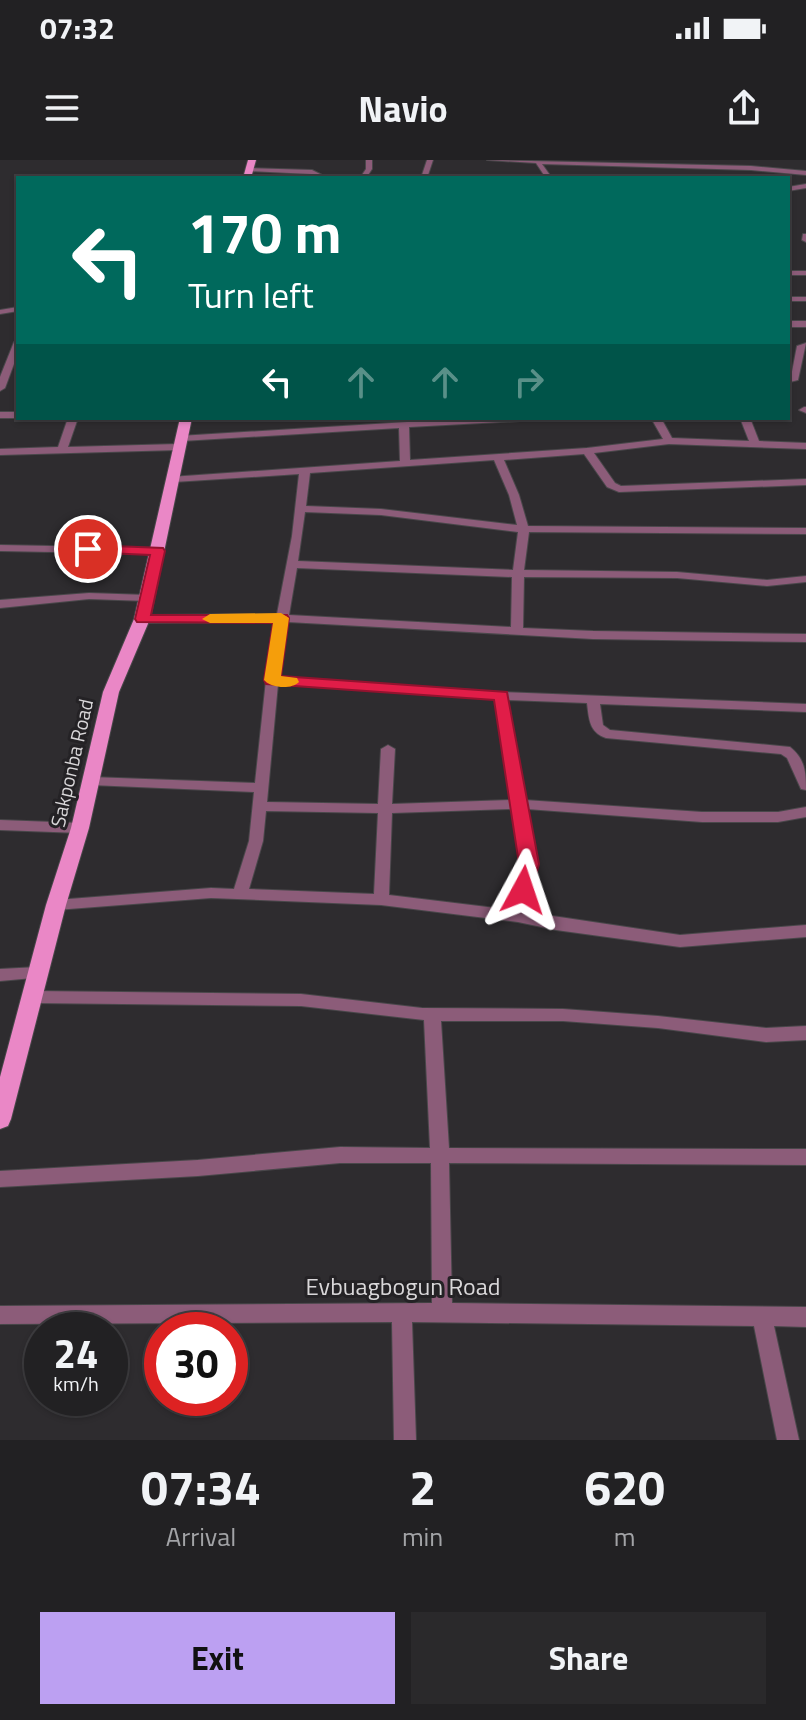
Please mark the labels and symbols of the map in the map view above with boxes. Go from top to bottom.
pin [54,515,122,583]
street label: Sakponba Road [42,696,101,830]
position arrow [481,848,565,932]
street label: Evbuagbogun Road [306,1268,500,1304]
speed limit sign: 30 [144,1312,248,1416]

